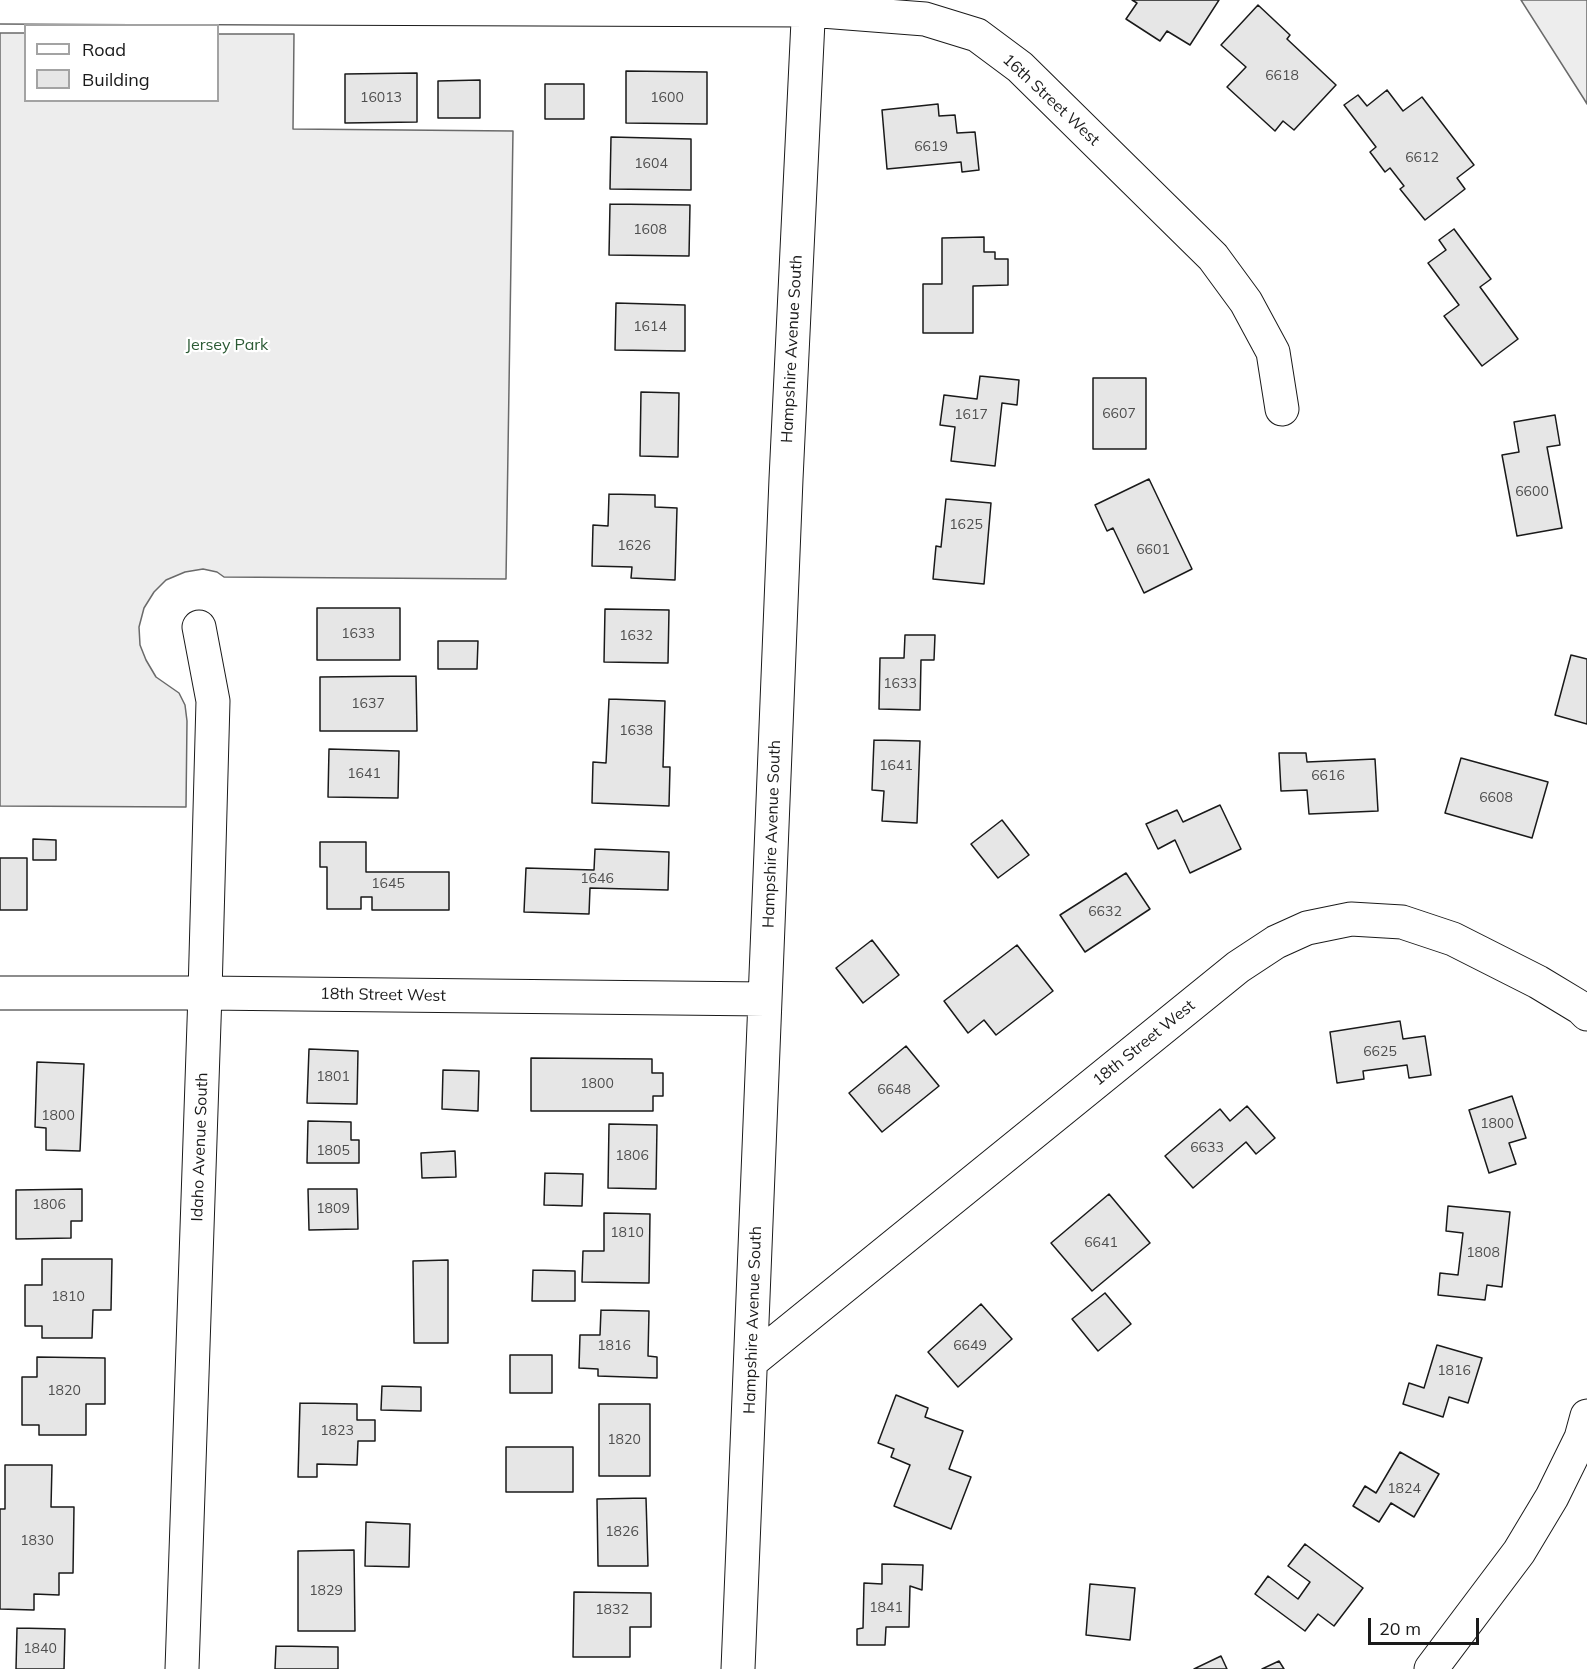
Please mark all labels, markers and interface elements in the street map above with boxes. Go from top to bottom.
legend [24,24,219,102]
text: Road [82,38,126,61]
street label: 16th Street West [998,50,1104,150]
text: Building [82,68,150,91]
house number: 6618 [1265,68,1299,84]
house number: 16013 [360,90,402,106]
house number: 1600 [650,90,684,106]
house number: 6619 [914,139,948,155]
house number: 6612 [1405,150,1439,166]
house number: 1604 [634,156,668,172]
house number: 1608 [633,222,667,238]
street label: Hampshire Avenue South [777,254,807,444]
house number: 1614 [633,319,667,335]
park label: Jersey Park [186,335,268,355]
house number: 6607 [1102,406,1136,422]
house number: 1617 [954,407,988,423]
house number: 6600 [1515,484,1549,500]
house number: 1625 [949,517,983,533]
house number: 1626 [617,538,651,554]
house number: 6601 [1136,542,1170,558]
house number: 1633 [341,626,375,642]
house number: 1632 [619,628,653,644]
house number: 1633 [883,676,917,692]
house number: 1637 [351,696,385,712]
house number: 1638 [619,723,653,739]
street label: Hampshire Avenue South [759,740,785,928]
house number: 1641 [879,758,913,774]
house number: 1641 [347,766,381,782]
house number: 6616 [1311,768,1345,784]
house number: 6608 [1479,790,1513,806]
house number: 1646 [580,871,614,887]
house number: 1645 [371,876,405,892]
house number: 6632 [1088,904,1122,920]
street label: 18th Street West [320,984,446,1006]
street label: 18th Street West [1089,996,1199,1090]
house number: 6625 [1363,1044,1397,1060]
house number: 1801 [316,1069,350,1085]
street label: Idaho Avenue South [188,1072,212,1222]
house number: 1800 [580,1076,614,1092]
house number: 6648 [877,1082,911,1098]
house number: 1800 [41,1108,75,1124]
house number: 1800 [1480,1116,1514,1132]
house number: 6633 [1190,1140,1224,1156]
house number: 1805 [316,1143,350,1159]
house number: 1806 [615,1148,649,1164]
house number: 1806 [32,1197,66,1213]
house number: 1809 [316,1201,350,1217]
house number: 1810 [610,1225,644,1241]
street label: Hampshire Avenue South [740,1226,766,1414]
house number: 6641 [1084,1235,1118,1251]
house number: 1808 [1466,1245,1500,1261]
house number: 1810 [51,1289,85,1305]
house number: 1816 [597,1338,631,1354]
house number: 6649 [953,1338,987,1354]
house number: 1816 [1437,1363,1471,1379]
house number: 1820 [47,1383,81,1399]
house number: 1823 [320,1423,354,1439]
house number: 1820 [607,1432,641,1448]
house number: 1824 [1387,1481,1421,1497]
house number: 1826 [605,1524,639,1540]
house number: 1830 [20,1533,54,1549]
house number: 1829 [309,1583,343,1599]
house number: 1841 [869,1600,903,1616]
house number: 1832 [595,1602,629,1618]
scale bar [1371,1606,1482,1644]
text: 20 m [1379,1617,1421,1640]
house number: 1840 [23,1641,57,1657]

